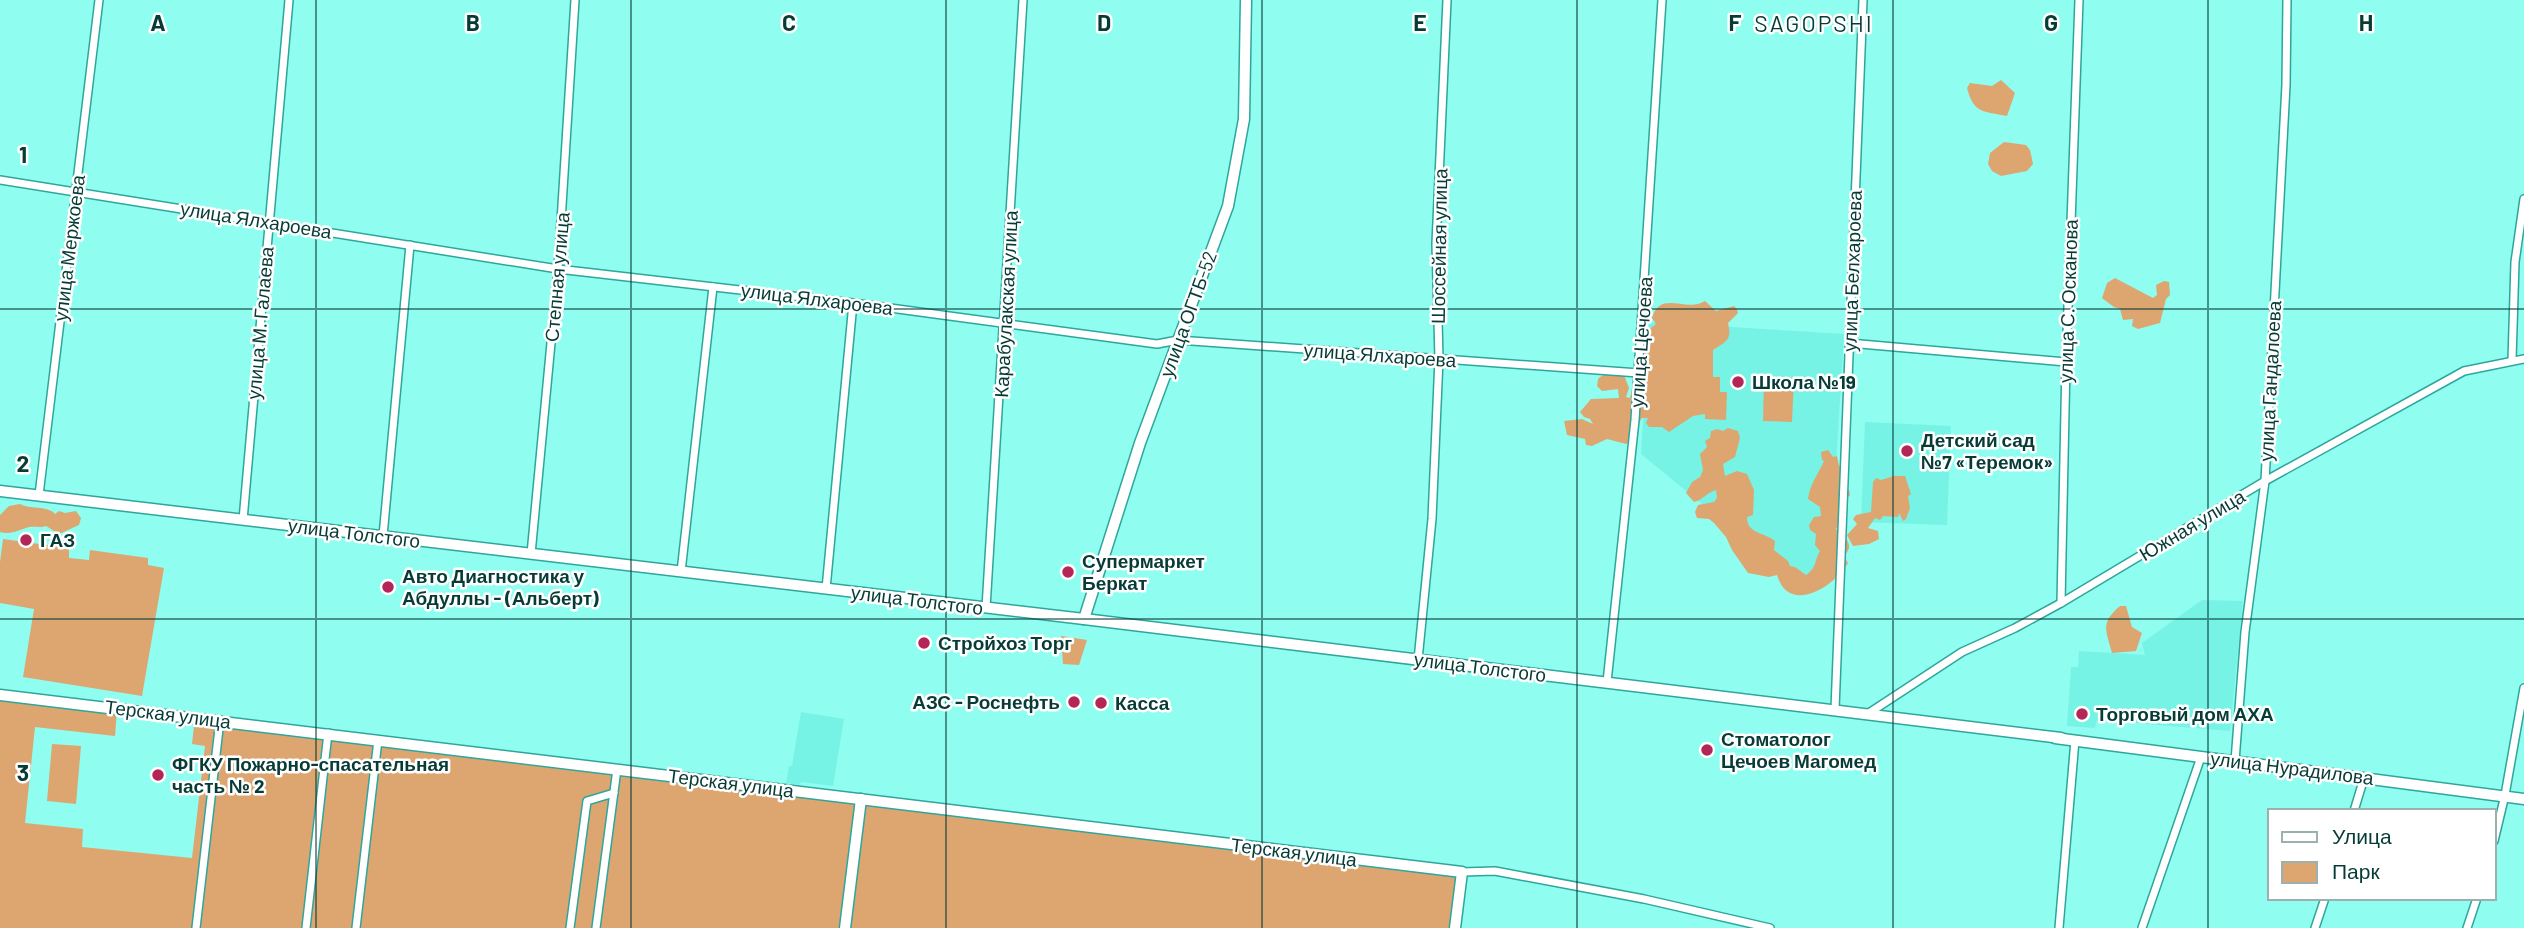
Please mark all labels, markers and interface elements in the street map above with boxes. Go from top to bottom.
text: A [150,8,166,36]
text: B [466,8,480,36]
text: C [782,8,796,36]
text: D [1097,8,1111,36]
text: E [1413,8,1427,36]
text: F [1729,8,1742,36]
text: G [2044,8,2058,36]
text: H [2359,8,2373,36]
district label: SAGOPSHI [1754,9,1874,37]
text: 1 [19,140,27,168]
street label: Шоссейная улица [1426,168,1451,324]
street label: улица Мержоева [48,173,89,323]
street label: улица Белхароева [1837,189,1866,352]
street label: улица Ялхароева [179,196,334,243]
street label: Карабулакская улица [989,209,1022,398]
street label: Степная улица [539,211,574,343]
street label: улица С. Осканова [2053,218,2082,383]
street label: улица М. Галаева [241,245,278,400]
street label: улица ОГТБ-52 [1154,248,1221,380]
street label: улица Цечоева [1624,275,1657,408]
street label: улица Ялхароева [740,278,895,319]
street label: улица Гандалоева [2254,300,2285,462]
street label: улица Ялхароева [1303,338,1458,371]
place label: Школа №19 [1752,370,1856,393]
marker: Школа №19 [1730,374,1746,390]
place label: Детский сад №7 «Теремок» [1921,428,2053,473]
marker: Детский сад №7 «Теремок» [1899,443,1915,459]
text: 2 [17,449,29,477]
street label: Южная улица [2135,484,2249,565]
street label: улица Толстого [287,513,421,552]
place label: ГАЗ [40,528,75,551]
marker: ГАЗ [18,532,34,548]
place label: Супермаркет Беркат [1082,549,1205,594]
place label: Авто Диагностика у Абдуллы - (Альберт) [402,564,599,609]
marker: Супермаркет Беркат [1060,564,1076,580]
marker: Авто Диагностика у Абдуллы - (Альберт) [380,579,396,595]
street label: улица Толстого [850,580,984,619]
place label: Стройхоз Торг [938,631,1072,654]
marker: Стройхоз Торг [916,635,932,651]
street label: улица Толстого [1413,647,1547,686]
place label: АЗС - Роснефть [912,690,1060,713]
place label: Касса [1115,691,1170,714]
street label: Терская улица [104,694,233,733]
marker: АЗС - Роснефть [1066,694,1082,710]
marker: Касса [1093,695,1109,711]
place label: Торговый дом АХА [2096,702,2274,725]
marker: Торговый дом АХА [2074,706,2090,722]
place label: Стоматолог Цечоев Магомед [1721,727,1876,772]
marker: Стоматолог Цечоев Магомед [1699,742,1715,758]
street label: улица Нурадилова [2209,746,2375,789]
place label: ФГКУ Пожарно-спасательная часть № 2 [172,752,449,797]
text: 3 [17,758,29,786]
street label: Терская улица [667,763,796,802]
marker: ФГКУ Пожарно-спасательная часть № 2 [150,767,166,783]
legend [2268,809,2496,900]
text: Улица [2332,823,2392,848]
street label: Терская улица [1230,832,1359,871]
text: Парк [2332,858,2380,883]

